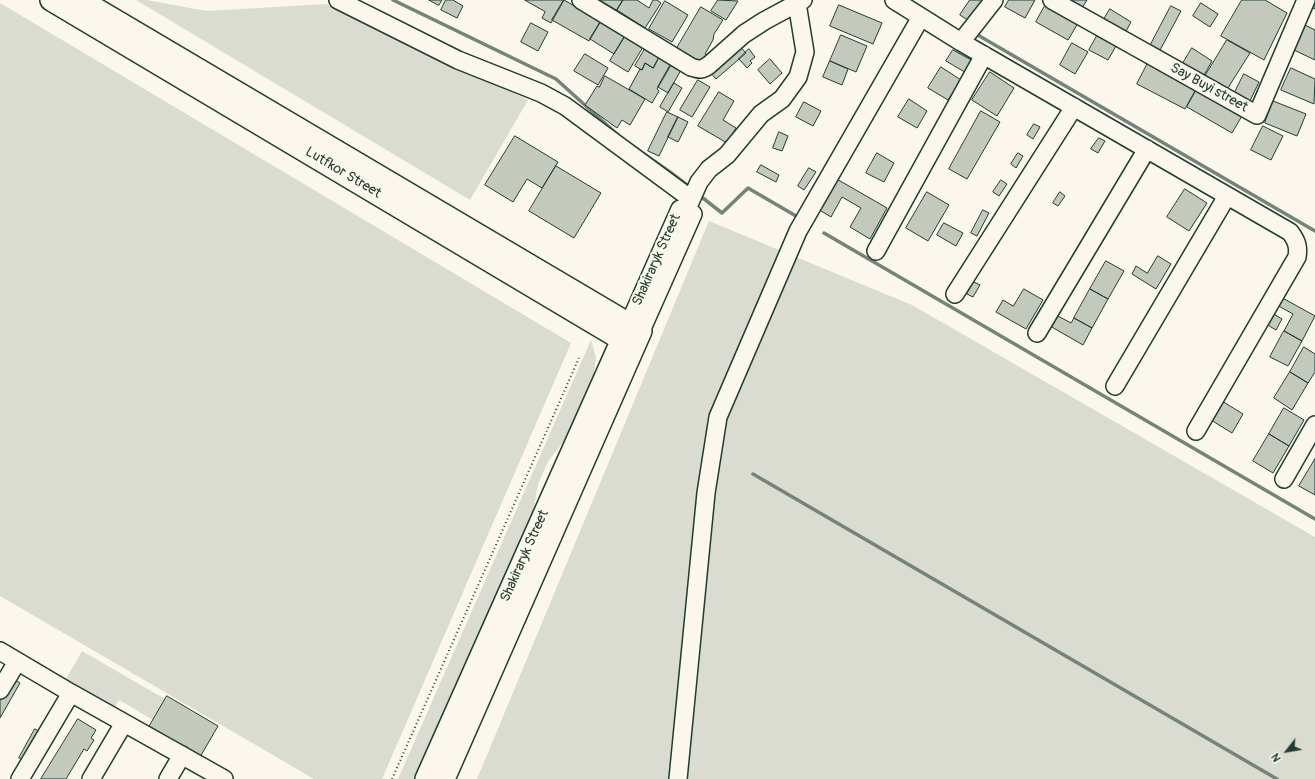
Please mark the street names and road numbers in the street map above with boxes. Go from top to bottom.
street label: Say Buyi street [1167,60,1251,116]
street label: Lutfkor Street [302,144,384,202]
street label: Shakiraryk Street [629,211,685,309]
street label: Shakiraryk Street [497,507,553,605]

